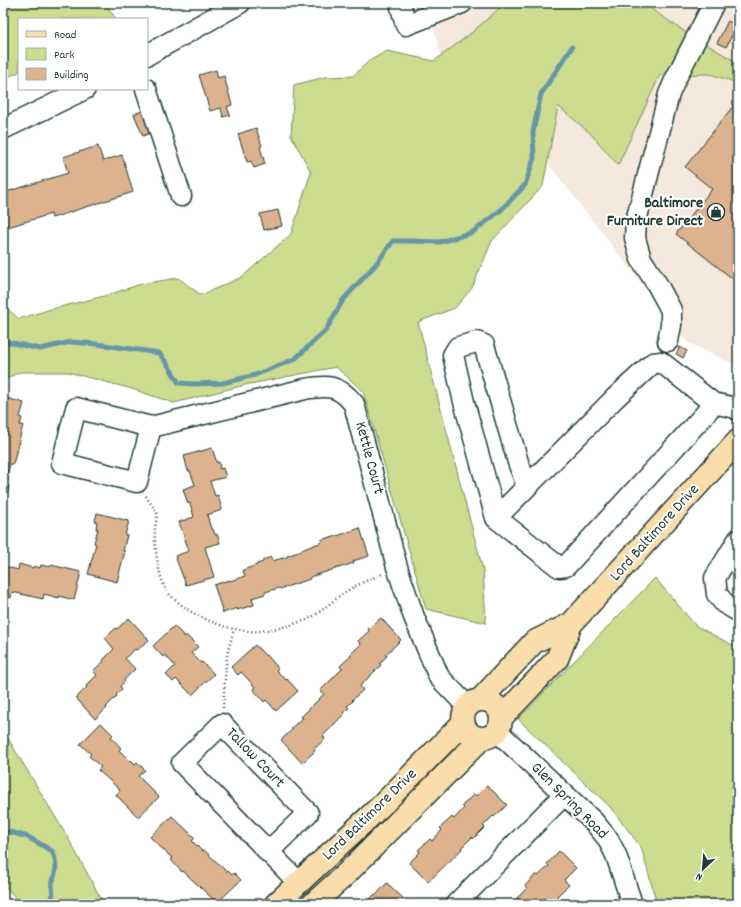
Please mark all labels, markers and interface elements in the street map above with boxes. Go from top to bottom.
legend [18,18,148,90]
text: Road [54,27,76,44]
text: Park [54,47,75,64]
text: Building [54,67,89,84]
place label: Baltimore Furniture Direct [607,192,703,233]
shop icon: Baltimore Furniture Direct [706,202,726,222]
street label: Kettle Court [348,419,390,497]
street label: Lord Baltimore Drive [605,479,705,587]
street label: Tallow Court [220,723,290,794]
street label: Glen Spring Road [525,757,613,845]
street label: Lord Baltimore Drive [317,764,423,866]
north arrow [683,849,723,889]
text: N [693,868,705,885]

